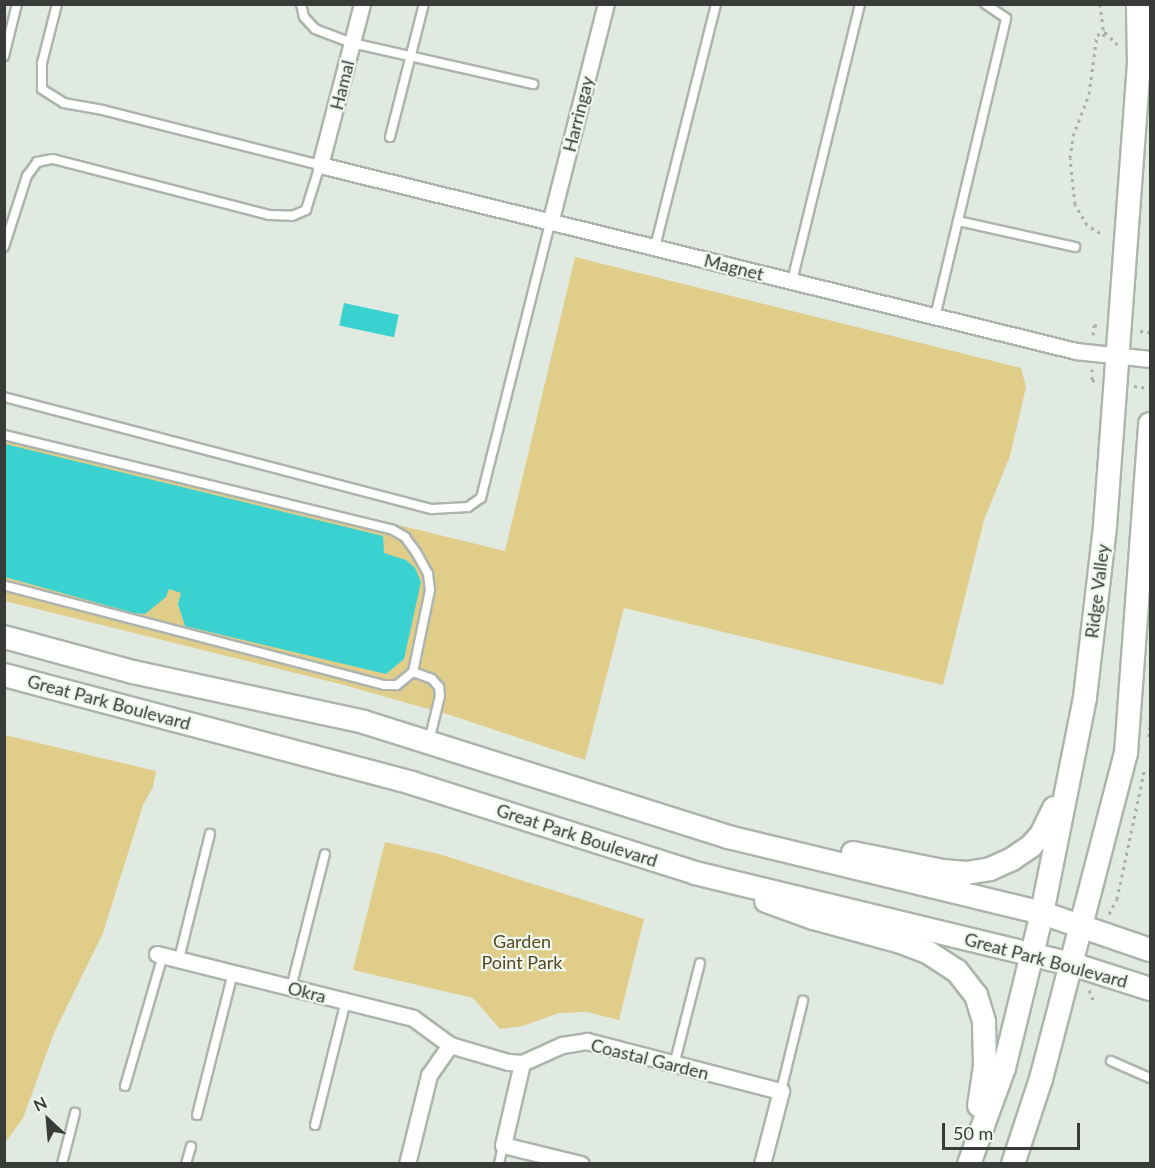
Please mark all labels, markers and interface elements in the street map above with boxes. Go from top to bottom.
street label: Hamal [325,58,359,112]
street label: Harringay [558,74,598,154]
street label: Magnet [702,249,766,285]
street label: Ridge Valley [1080,542,1114,640]
street label: Great Park Boulevard [25,670,193,734]
street label: Great Park Boulevard [494,799,660,871]
street label: Great Park Boulevard [962,928,1130,992]
park label: Garden Point Park [482,931,562,974]
street label: Okra [286,977,328,1007]
street label: Coastal Garden [589,1034,711,1084]
north arrow [18,1090,78,1150]
text: N [30,1092,50,1115]
scale bar [945,1111,1083,1149]
text: 50 m [953,1122,993,1144]

